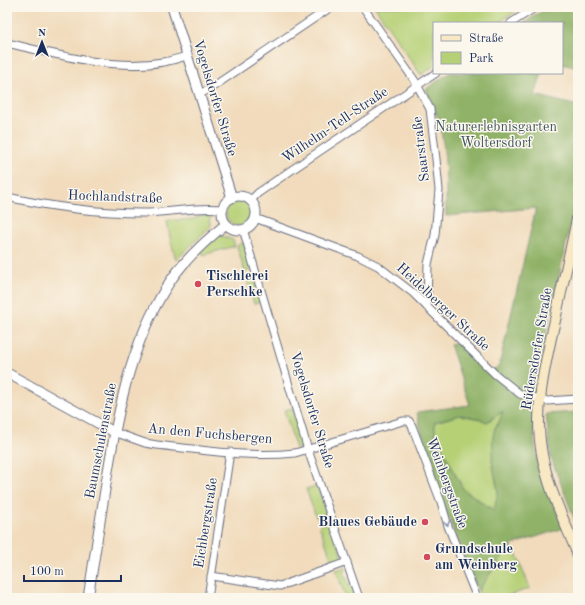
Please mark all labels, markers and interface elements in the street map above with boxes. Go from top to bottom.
north arrow [22,22,62,62]
legend [433,22,563,74]
text: N [38,28,47,39]
text: Straße [469,33,504,45]
street label: Vogelsdorfer Straße [191,38,239,158]
text: Park [469,53,494,65]
street label: Wilhelm-Tell-Straße [280,84,390,166]
street label: Saarstraße [410,116,432,182]
park label: Naturerlebnisgarten Woltersdorf [435,120,557,150]
street label: Hochlandstraße [67,188,163,206]
street label: Heidelberger Straße [394,260,492,354]
place label: Tischlerei Perschke [206,269,268,299]
marker: Tischlerei Perschke [193,279,203,289]
street label: Rüdersdorfer Straße [519,287,555,411]
street label: Vogelsdorfer Straße [288,350,336,470]
street label: Baumschulenstraße [83,382,119,500]
street label: An den Fuchsbergen [147,422,273,446]
street label: Weinbergstraße [424,436,470,530]
street label: Eichbergstraße [192,477,220,569]
place label: Blaues Gebäude [318,515,417,529]
marker: Blaues Gebäude [420,517,430,527]
one-way arrow [442,519,451,526]
place label: Grundschule am Weinberg [435,542,518,572]
marker: Grundschule am Weinberg [422,552,432,562]
scale bar [24,557,121,583]
text: 100 m [30,566,64,578]

